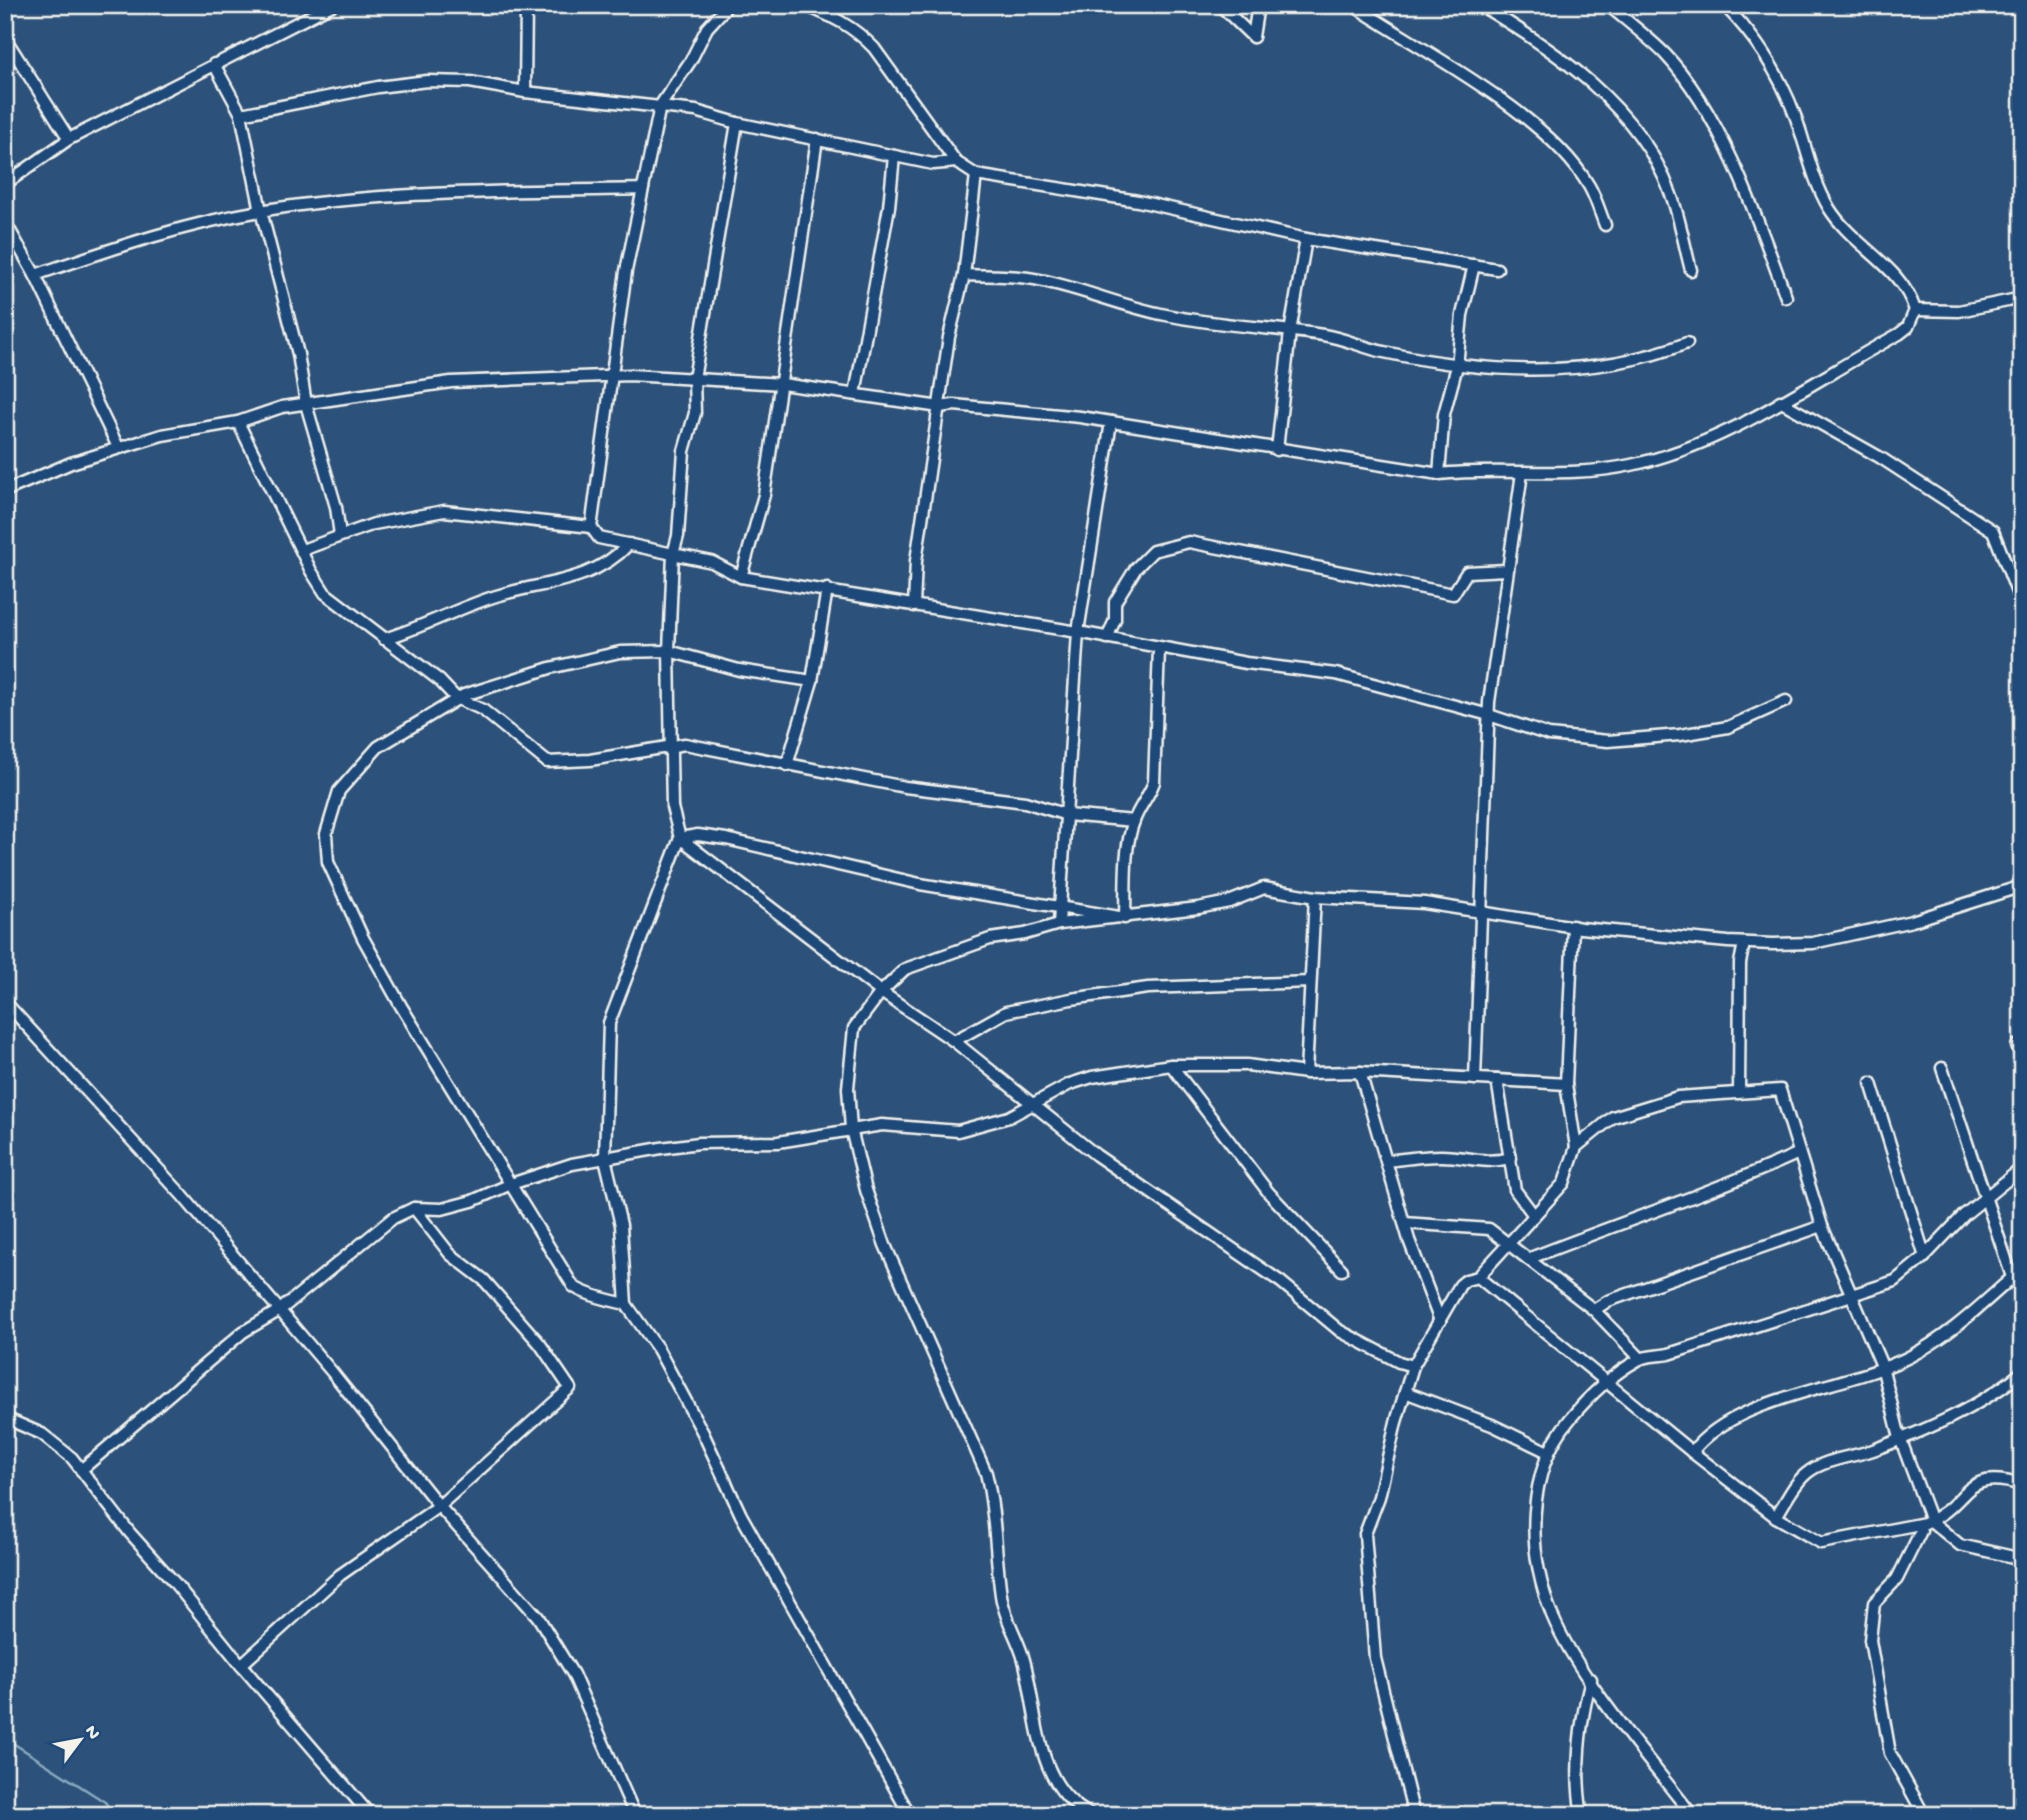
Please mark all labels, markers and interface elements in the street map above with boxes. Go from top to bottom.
north arrow [46,1704,116,1774]
text: N [78,1721,104,1744]

